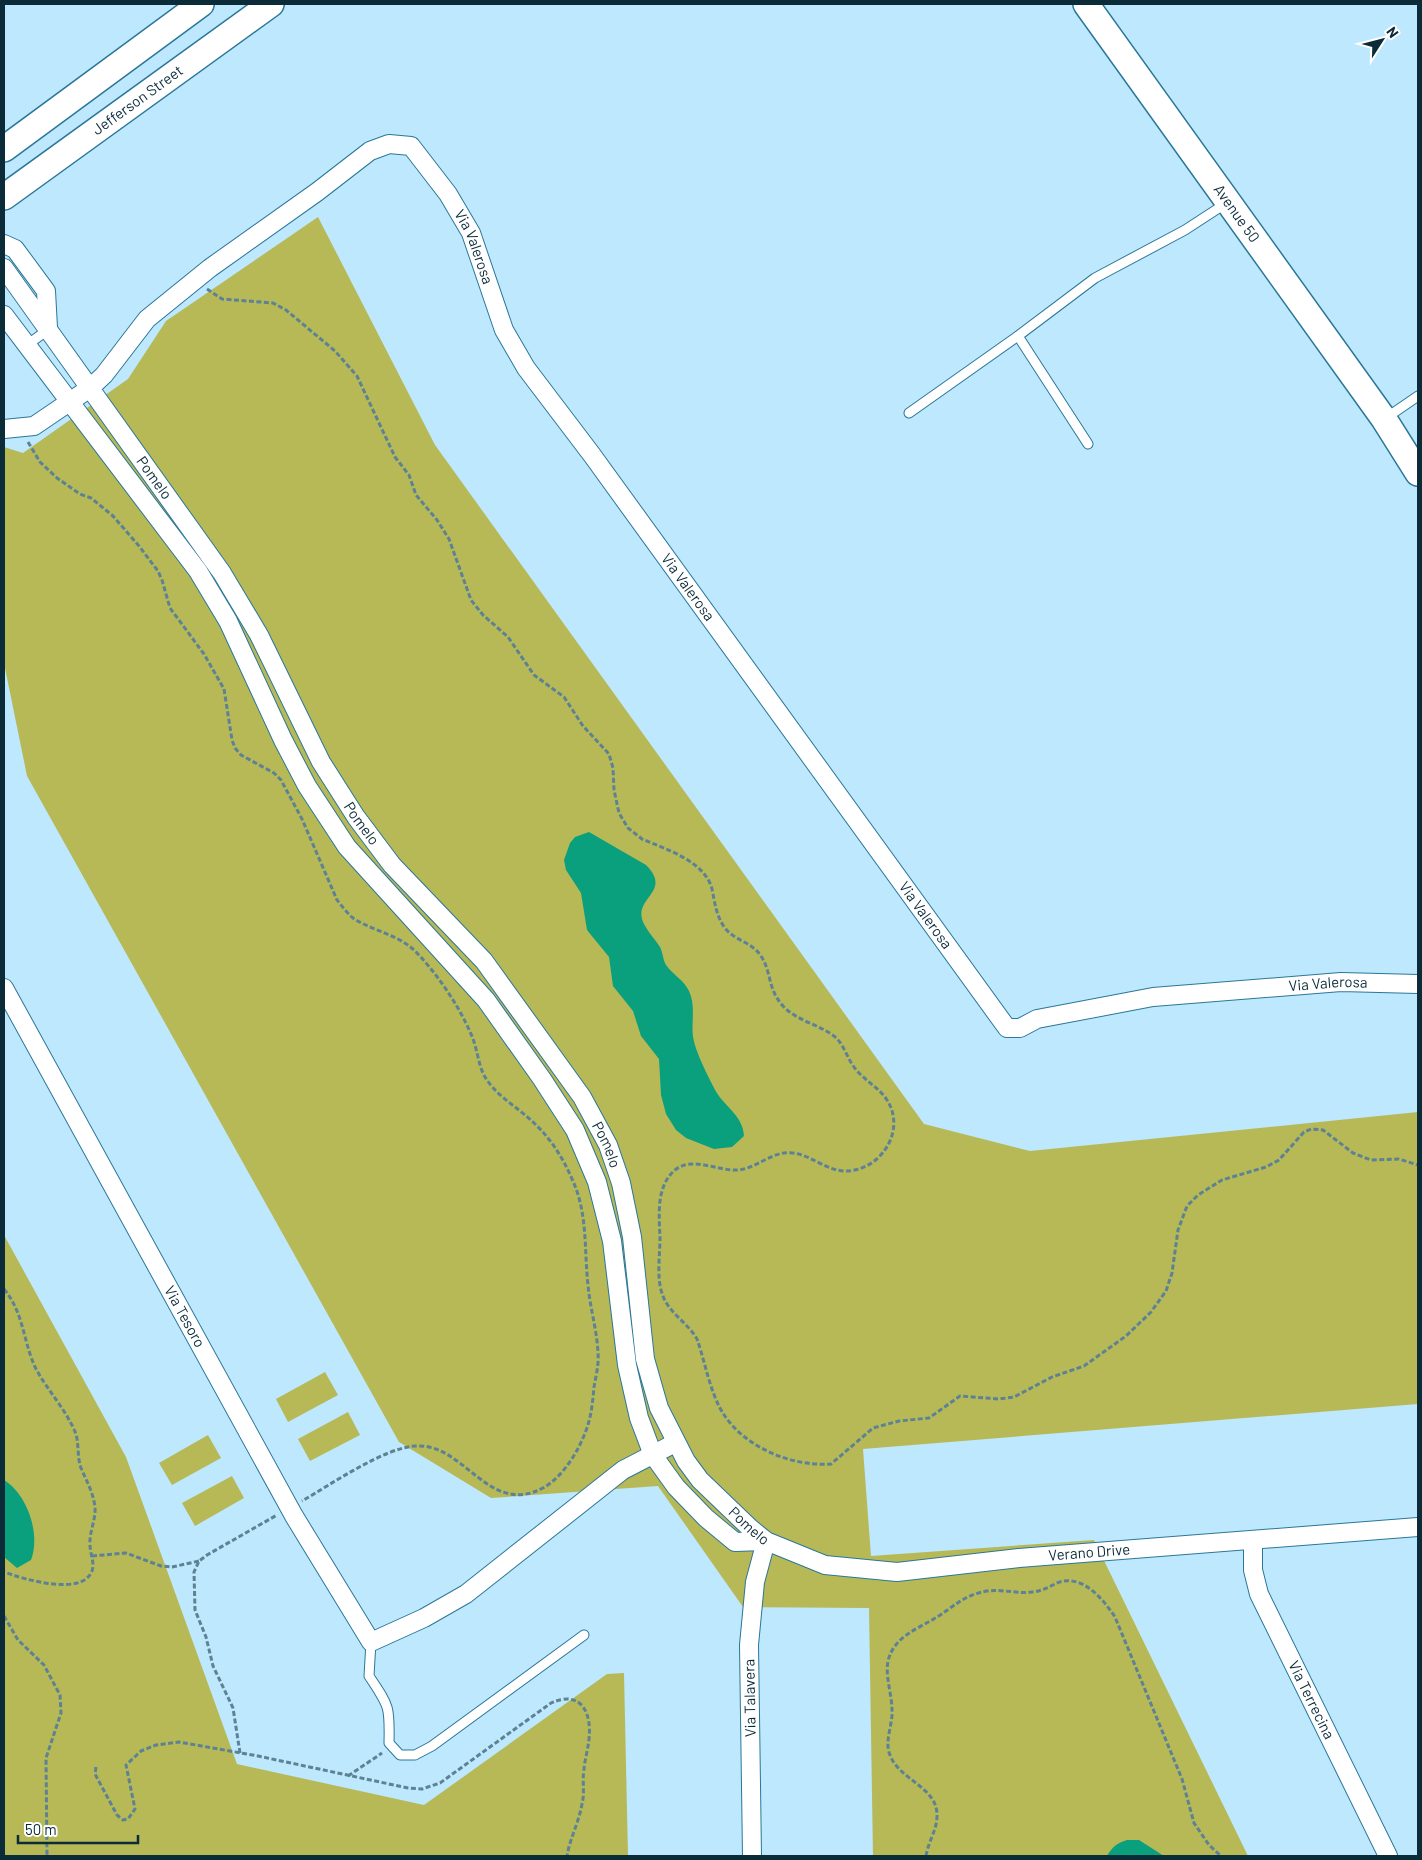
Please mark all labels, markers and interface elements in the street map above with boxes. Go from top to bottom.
north arrow [1357,15,1407,65]
text: N [1383,23,1403,41]
street label: Jefferson Street [88,61,186,138]
street label: Avenue 50 [1210,181,1264,245]
street label: Via Valerosa [451,206,498,286]
street label: Pomelo [133,452,176,502]
street label: Via Valerosa [658,549,719,624]
street label: Pomelo [341,798,384,848]
street label: Via Valerosa [896,877,957,952]
street label: Via Valerosa [1288,972,1368,994]
street label: Pomelo [589,1118,625,1170]
street label: Via Tesoro [161,1282,210,1350]
street label: Pomelo [725,1502,774,1548]
street label: Verano Drive [1048,1539,1131,1564]
street label: Via Terrecina [1285,1657,1339,1742]
street label: Via Talavera [739,1659,759,1737]
scale bar [18,1812,138,1844]
text: 50 m [25,1820,57,1838]

